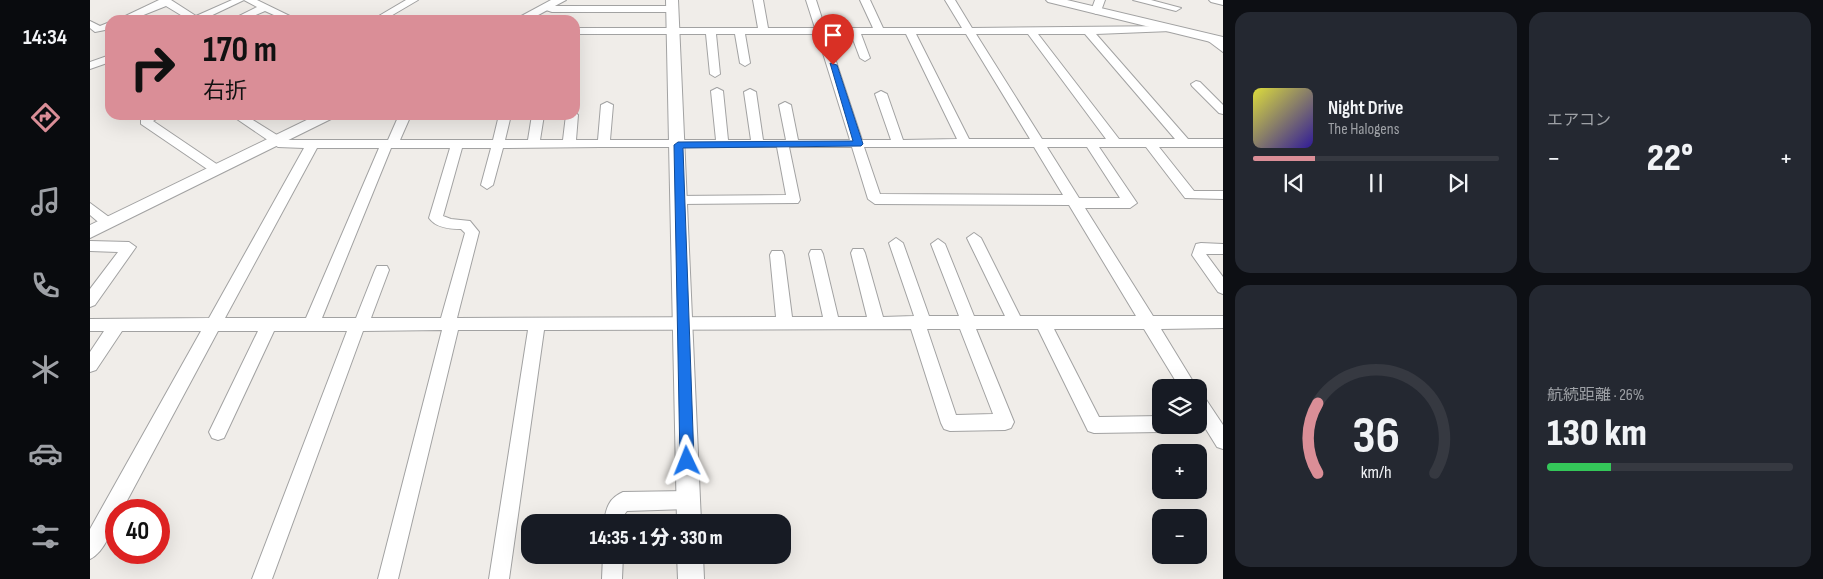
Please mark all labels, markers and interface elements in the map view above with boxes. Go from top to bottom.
pin [812,14,854,65]
icon: arrive [819,21,847,49]
text: 14:34 [23,24,67,51]
text: 170 m [203,29,277,72]
icon: right [120,35,185,100]
text: 右折 [203,78,247,105]
text: Night Drive [1328,97,1403,120]
icon: directions [28,100,63,135]
text: エアコン [1547,111,1611,130]
text: The Halogens [1328,120,1399,139]
text: 22° [1647,136,1693,181]
text: − [1547,142,1561,175]
text: + [1779,142,1793,175]
icon: previous [1280,169,1308,197]
icon: pause [1362,169,1390,197]
icon: next [1444,169,1472,197]
icon: music [28,184,63,219]
icon: phone [28,268,63,303]
icon: climate [28,352,63,387]
map controls [1152,379,1207,564]
button: layers [1152,379,1207,434]
text: 航続距離 · 26% [1547,386,1644,405]
text: 36 [1352,405,1400,468]
text: 130 km [1547,411,1647,456]
position arrow [660,434,712,486]
icon: car [28,436,63,471]
button: + [1152,444,1207,499]
text: km/h [1361,462,1391,483]
speed limit sign: 40 [105,499,170,564]
button: − [1152,509,1207,564]
icon: filters [28,519,63,554]
text: 14:35 · 1 分 · 330 m [590,527,722,550]

